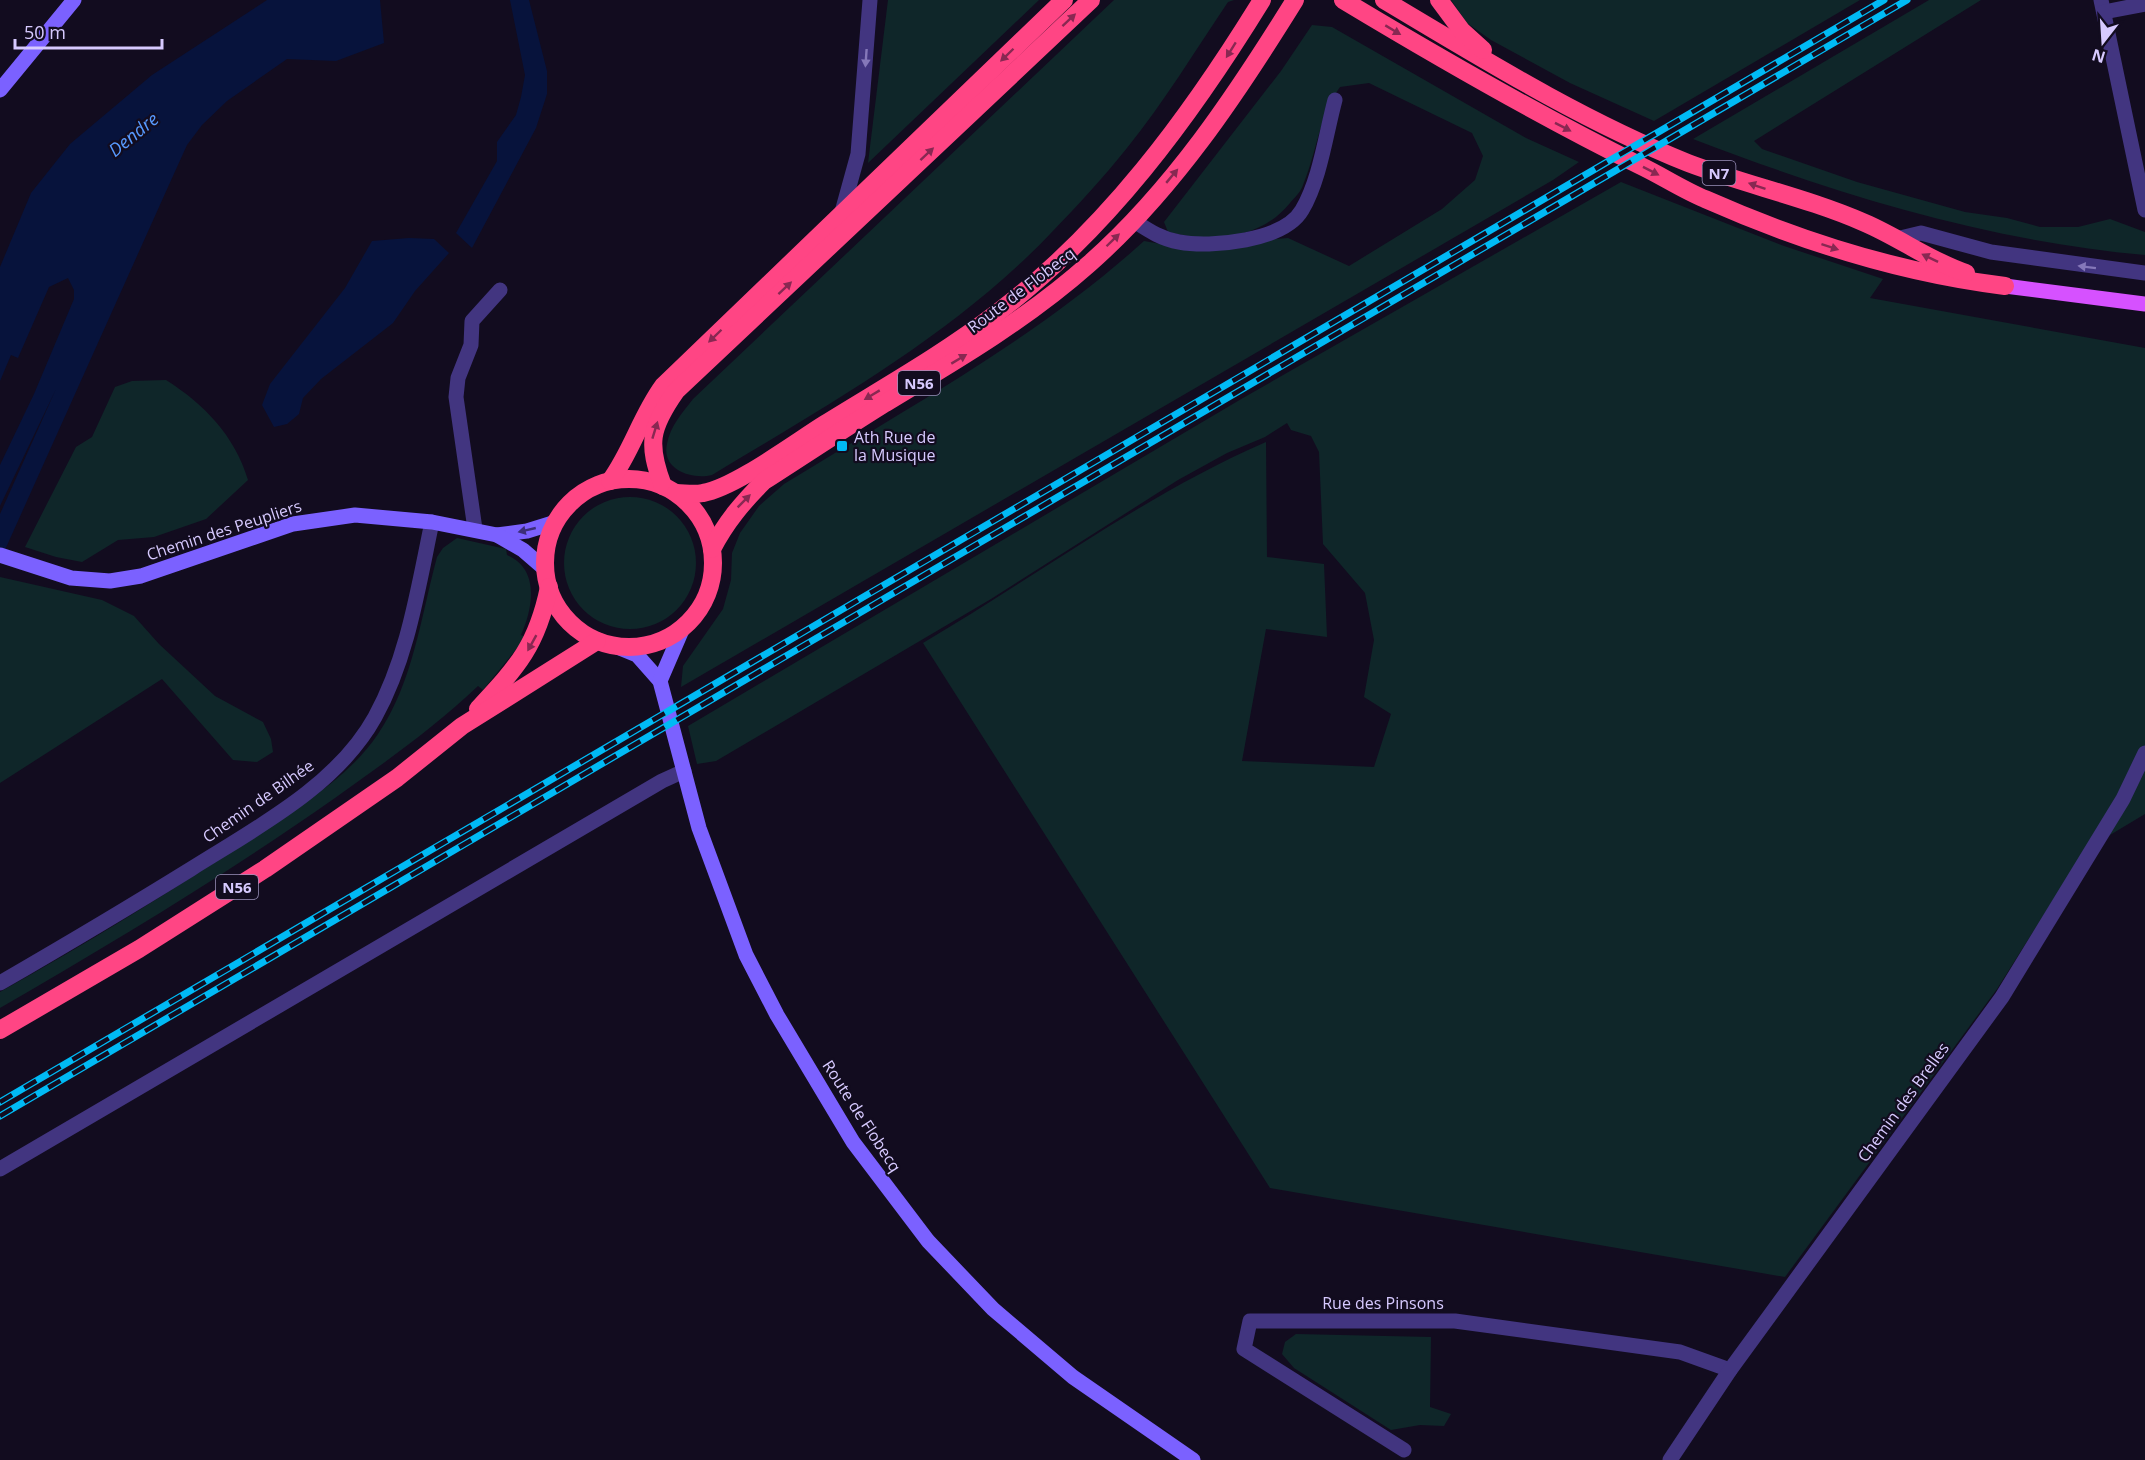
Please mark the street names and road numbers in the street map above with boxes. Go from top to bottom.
road number: N7 [1702,161,1736,185]
street label: Route de Flobecq [963,242,1079,338]
road number: N56 [898,371,940,395]
street label: Chemin des Peupliers [144,495,304,565]
street label: Chemin de Bilhée [198,754,318,848]
road number: N56 [216,875,258,899]
street label: Chemin des Brelles [1852,1038,1954,1166]
street label: Route de Flobecq [818,1056,906,1176]
street label: Rue des Pinsons [1322,1292,1444,1314]

